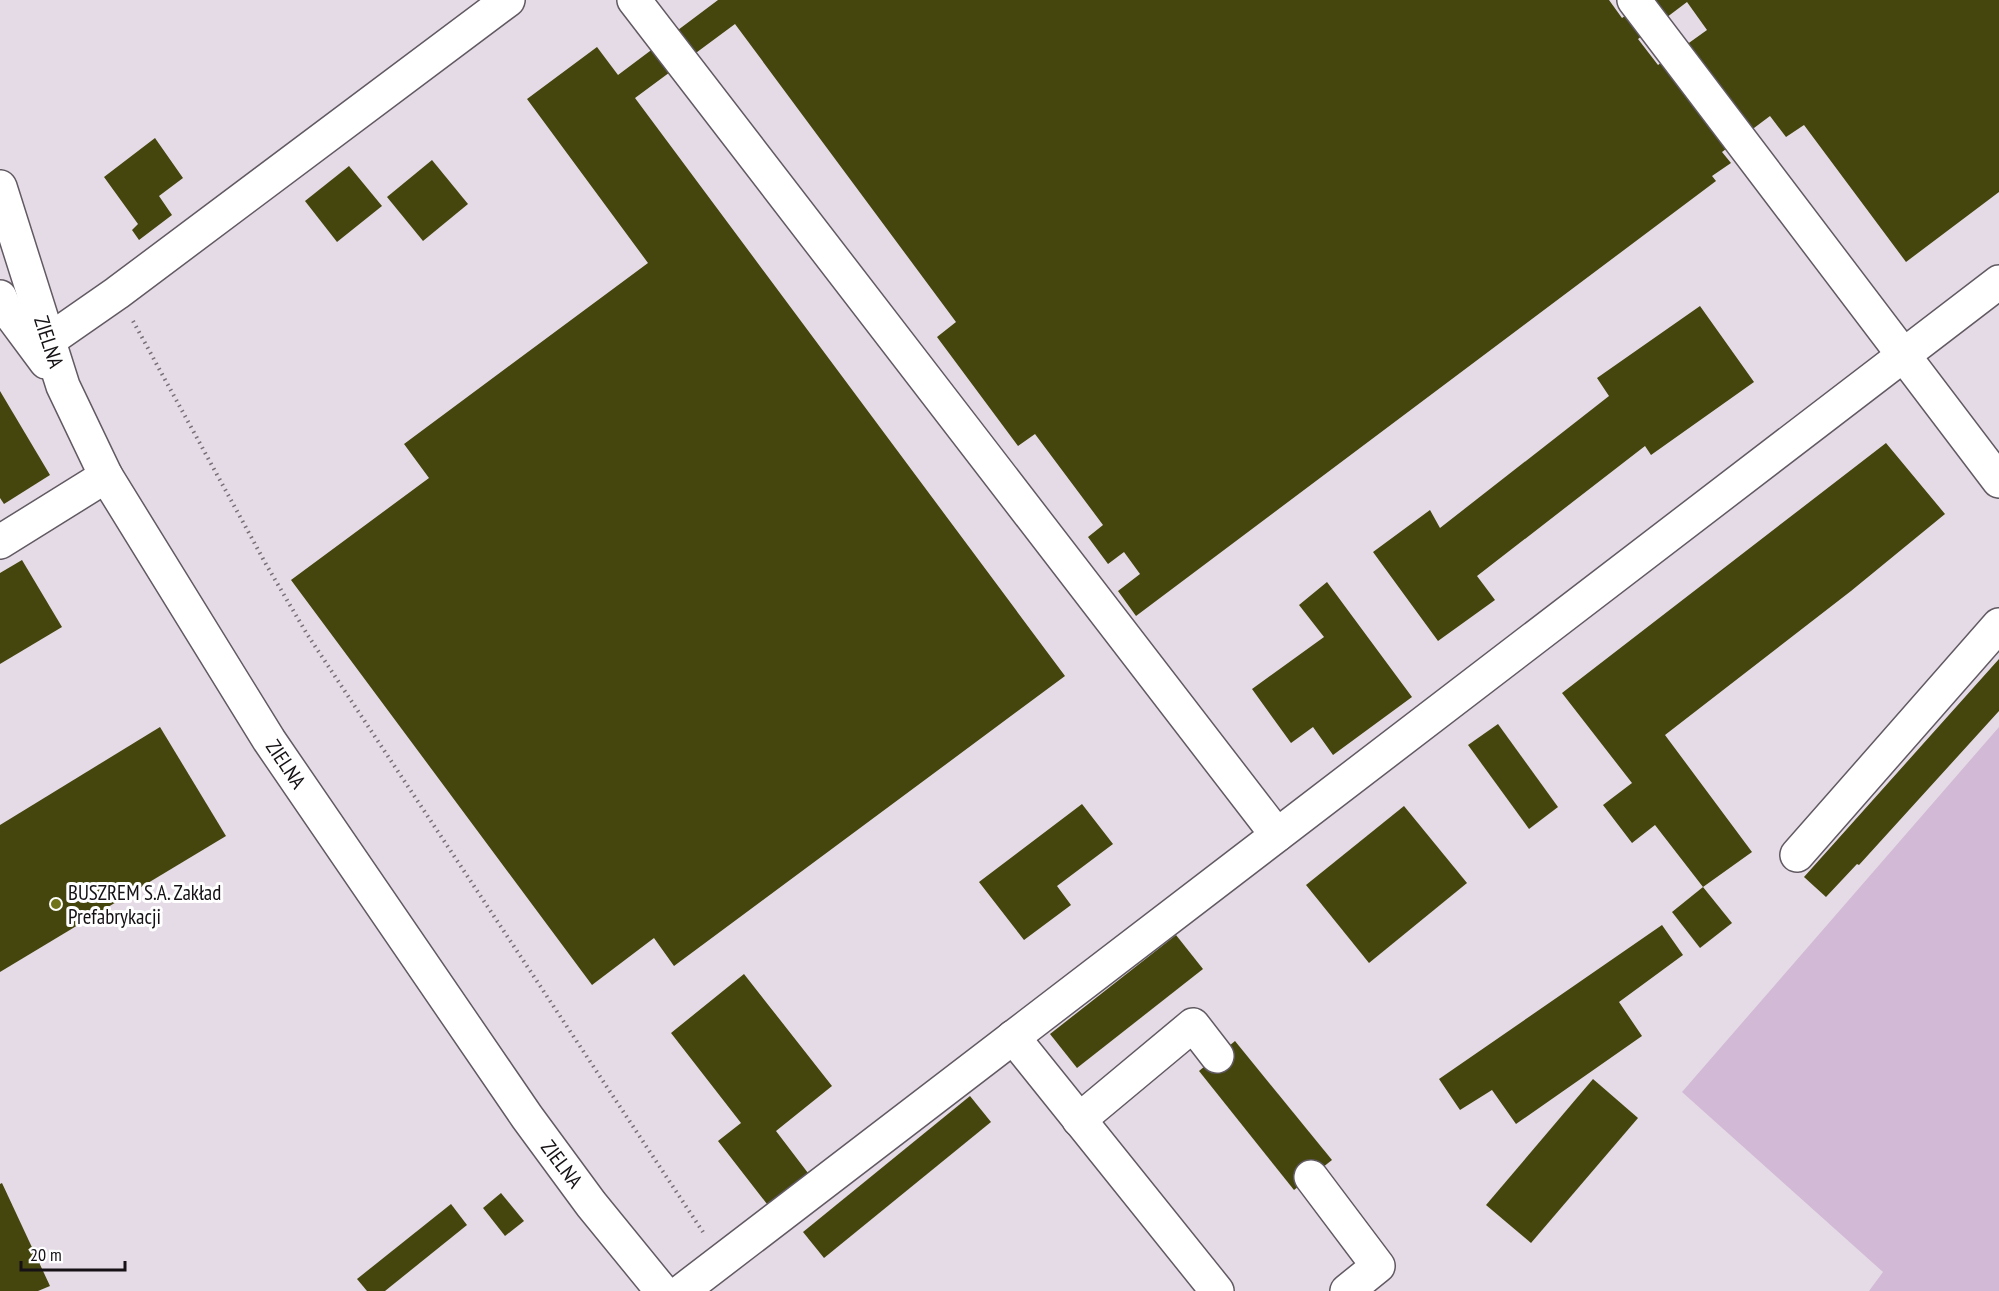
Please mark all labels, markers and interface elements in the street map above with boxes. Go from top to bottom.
street label: ZIELNA [28,313,70,371]
street label: ZIELNA [260,734,312,794]
place label: BUSZREM S.A. Zakład Prefabrykacji [68,879,221,930]
marker: BUSZREM S.A. Zakład Prefabrykacji [49,897,63,911]
street label: ZIELNA [535,1135,589,1193]
scale bar [21,1234,124,1272]
text: 20 m [30,1243,62,1266]

